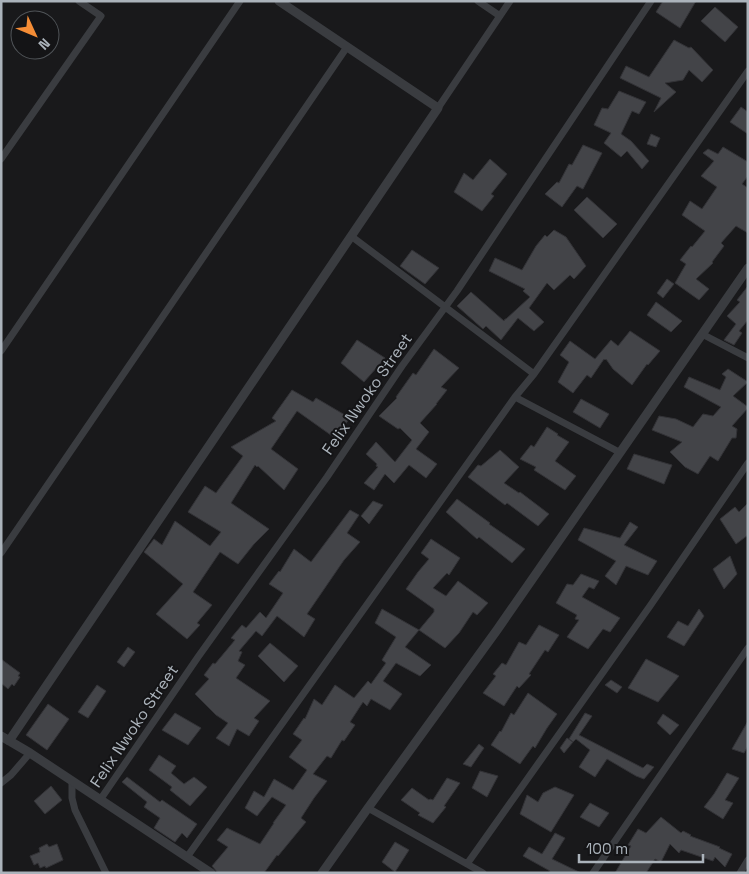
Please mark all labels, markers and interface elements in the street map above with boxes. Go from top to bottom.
north arrow [10,10,60,60]
text: N [35,34,54,54]
street label: Felix Nwoko Street [317,329,417,459]
street label: Felix Nwoko Street [85,661,183,791]
scale bar [579,832,703,864]
text: 100 m [586,839,628,858]

